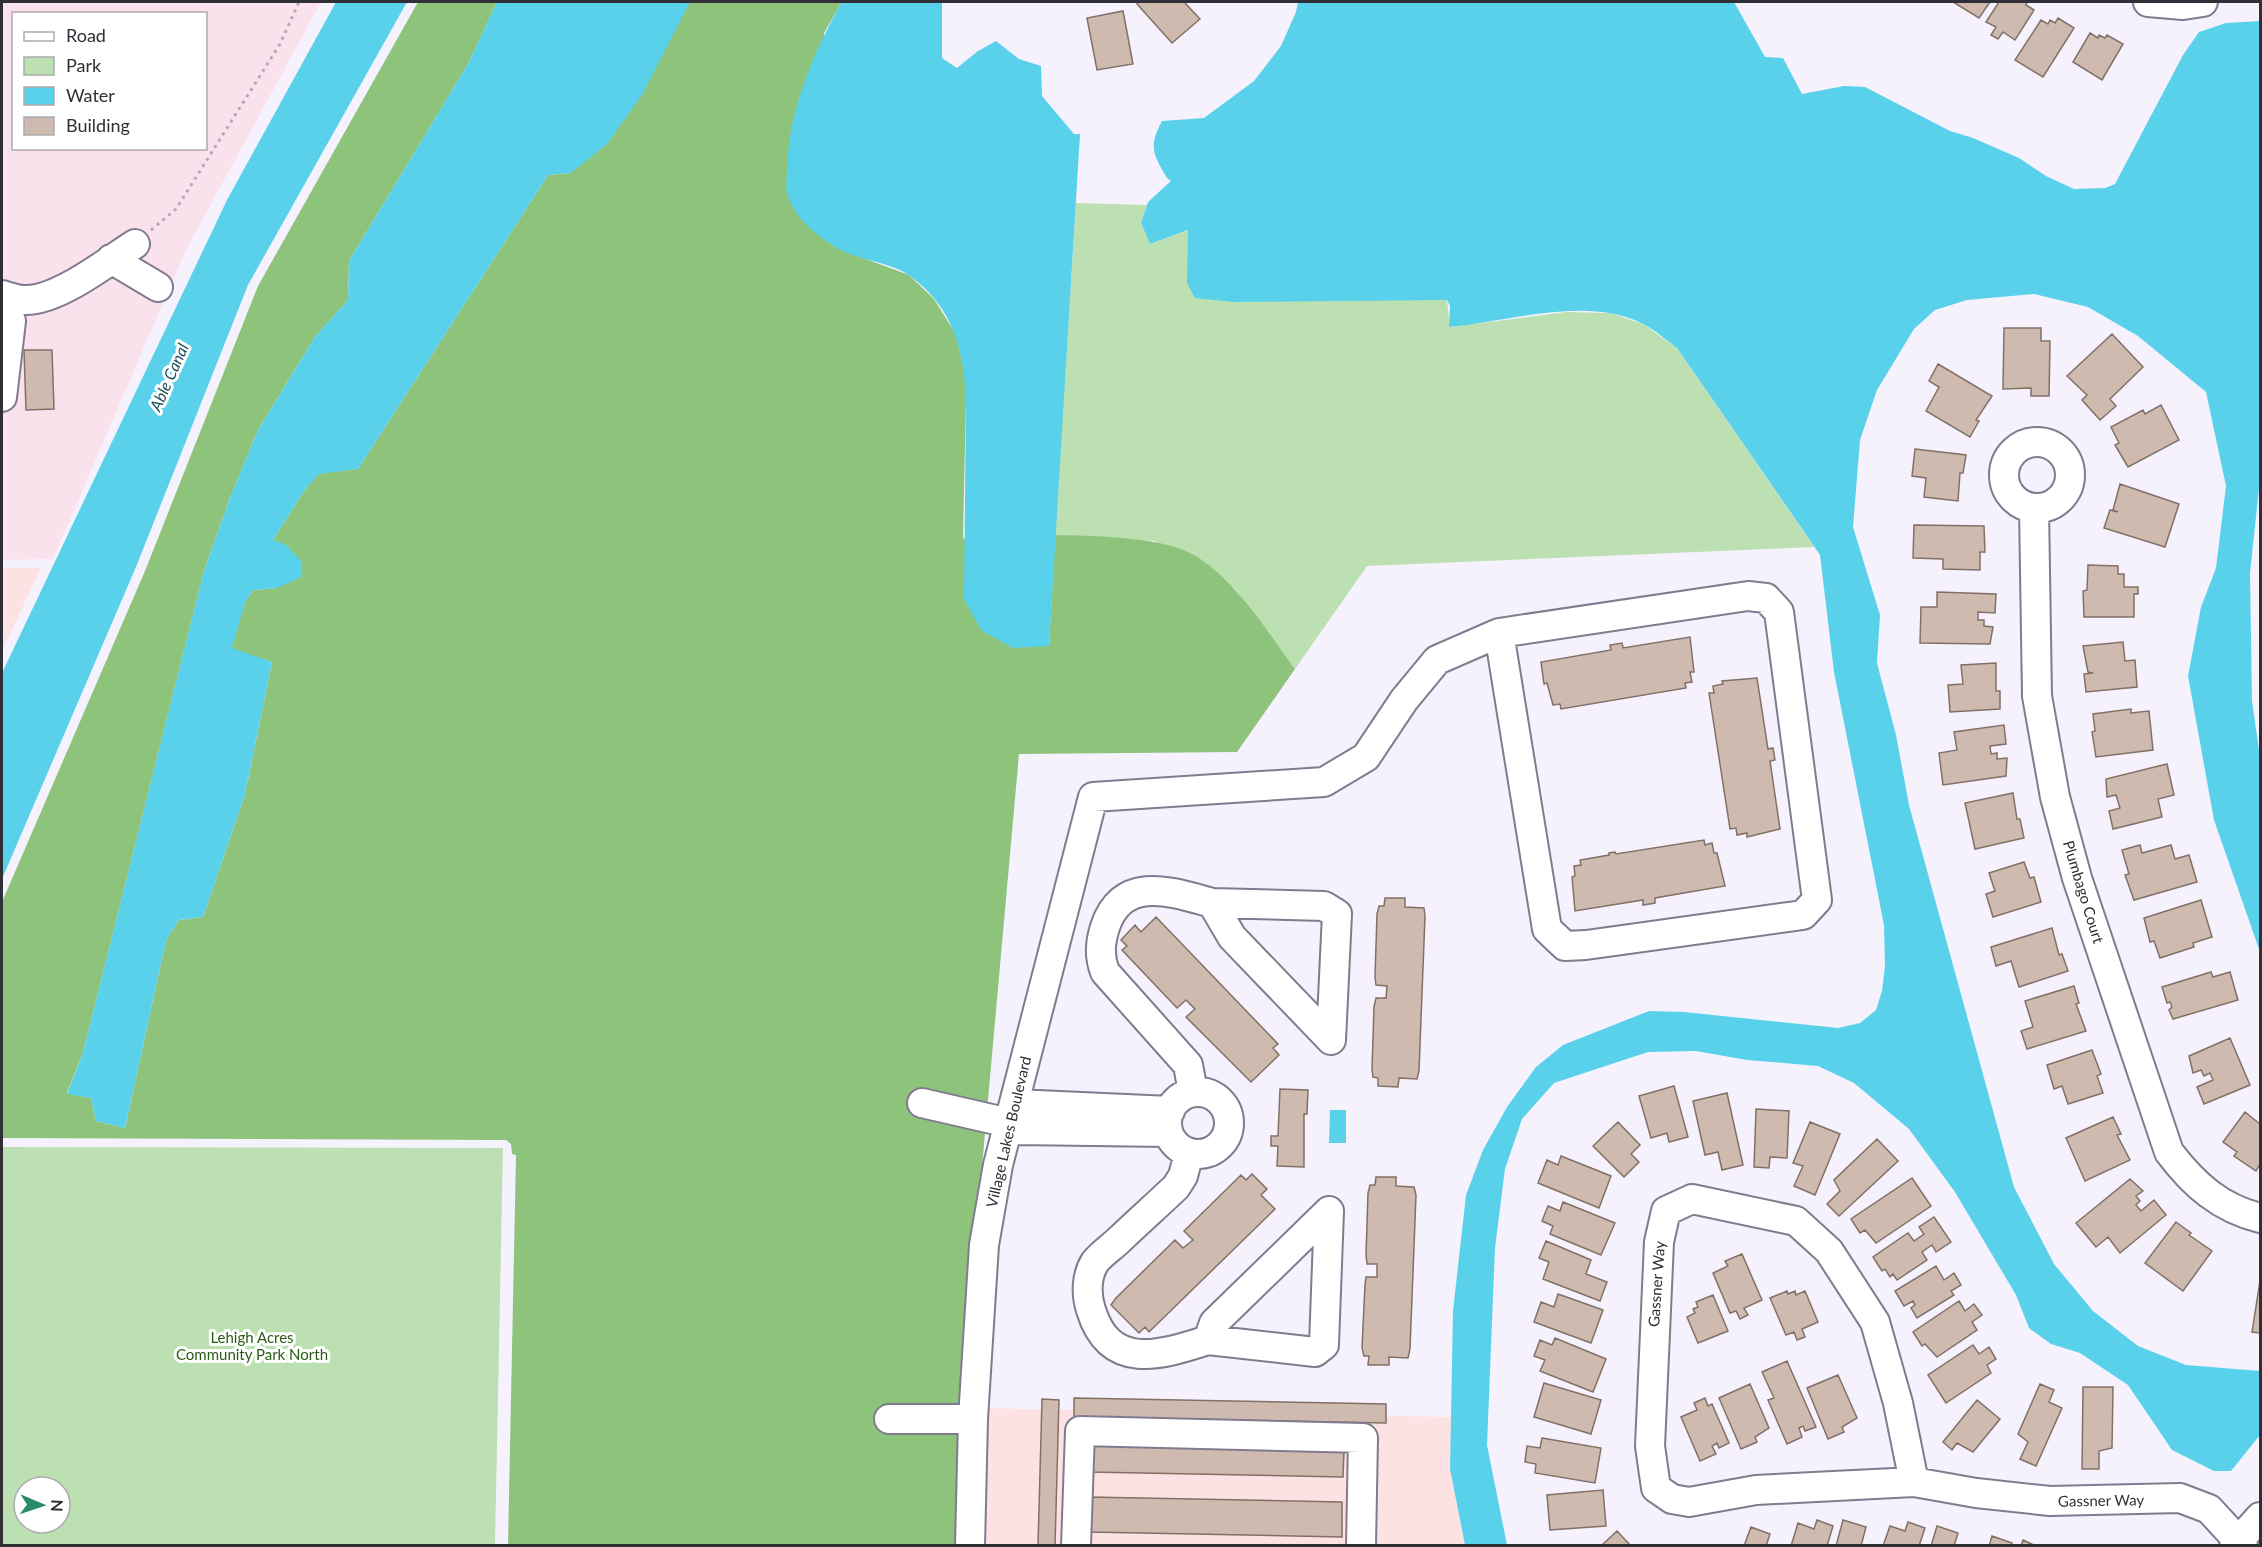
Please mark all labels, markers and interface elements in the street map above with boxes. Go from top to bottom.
legend [12,12,207,150]
text: Road [66,24,106,46]
text: Park [66,54,102,76]
text: Water [66,84,115,106]
text: Building [66,114,130,136]
water label: Able Canal [145,340,192,414]
street label: Plumbago Court [2060,838,2108,946]
street label: Village Lakes Boulevard [982,1054,1034,1209]
street label: Gassner Way [1644,1240,1668,1328]
park label: Lehigh Acres Community Park North [176,1328,328,1363]
north arrow [12,1475,72,1535]
street label: Gassner Way [2058,1490,2144,1510]
text: N [48,1499,67,1512]

